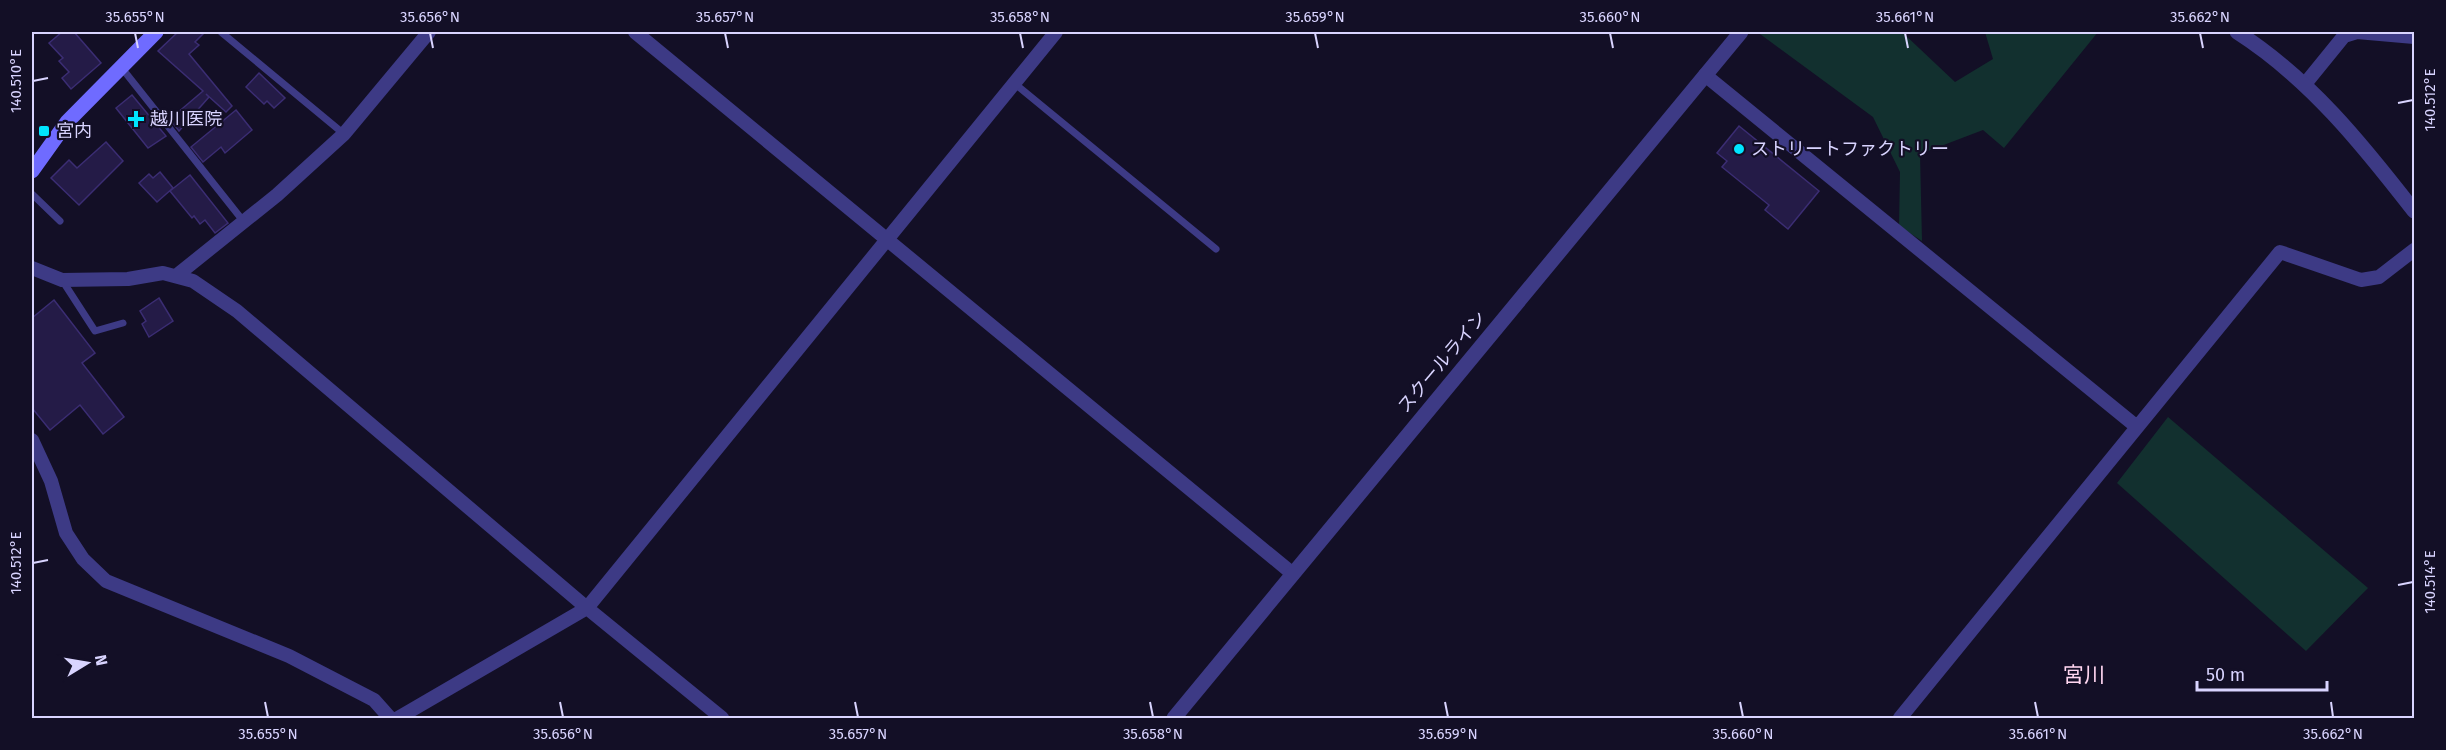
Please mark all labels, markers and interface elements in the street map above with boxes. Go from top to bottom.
text: 35.655°N [105,8,165,26]
text: 35.656°N [400,8,460,26]
text: 35.657°N [696,8,754,26]
text: 35.658°N [990,8,1050,26]
text: 35.659°N [1285,8,1345,26]
text: 35.660°N [1580,8,1640,26]
text: 35.661°N [1876,8,1934,26]
text: 35.662°N [2170,8,2230,26]
text: 140.510°E [7,49,25,113]
text: 140.512°E [2421,68,2439,132]
place label: 越川医院 [150,108,222,130]
marker: 越川医院 [127,110,145,128]
place label: 宮内 [56,120,92,142]
marker: 宮内 [37,124,51,138]
place label: ストリートファクトリー [1751,138,1949,160]
marker: ストリートファクトリー [1732,142,1746,156]
street label: スクールライン [1393,307,1491,417]
text: 140.512°E [7,531,25,595]
text: 140.514°E [2421,550,2439,614]
north arrow [57,633,117,693]
text: N [91,653,112,667]
scale bar [2197,654,2328,692]
district label: 宮川 [2063,662,2105,688]
text: 50 m [2206,664,2245,686]
text: 35.655°N [238,725,298,743]
text: 35.656°N [533,725,593,743]
text: 35.657°N [829,725,887,743]
text: 35.658°N [1123,725,1183,743]
text: 35.659°N [1418,725,1478,743]
text: 35.660°N [1713,725,1773,743]
text: 35.661°N [2009,725,2067,743]
text: 35.662°N [2303,725,2363,743]

